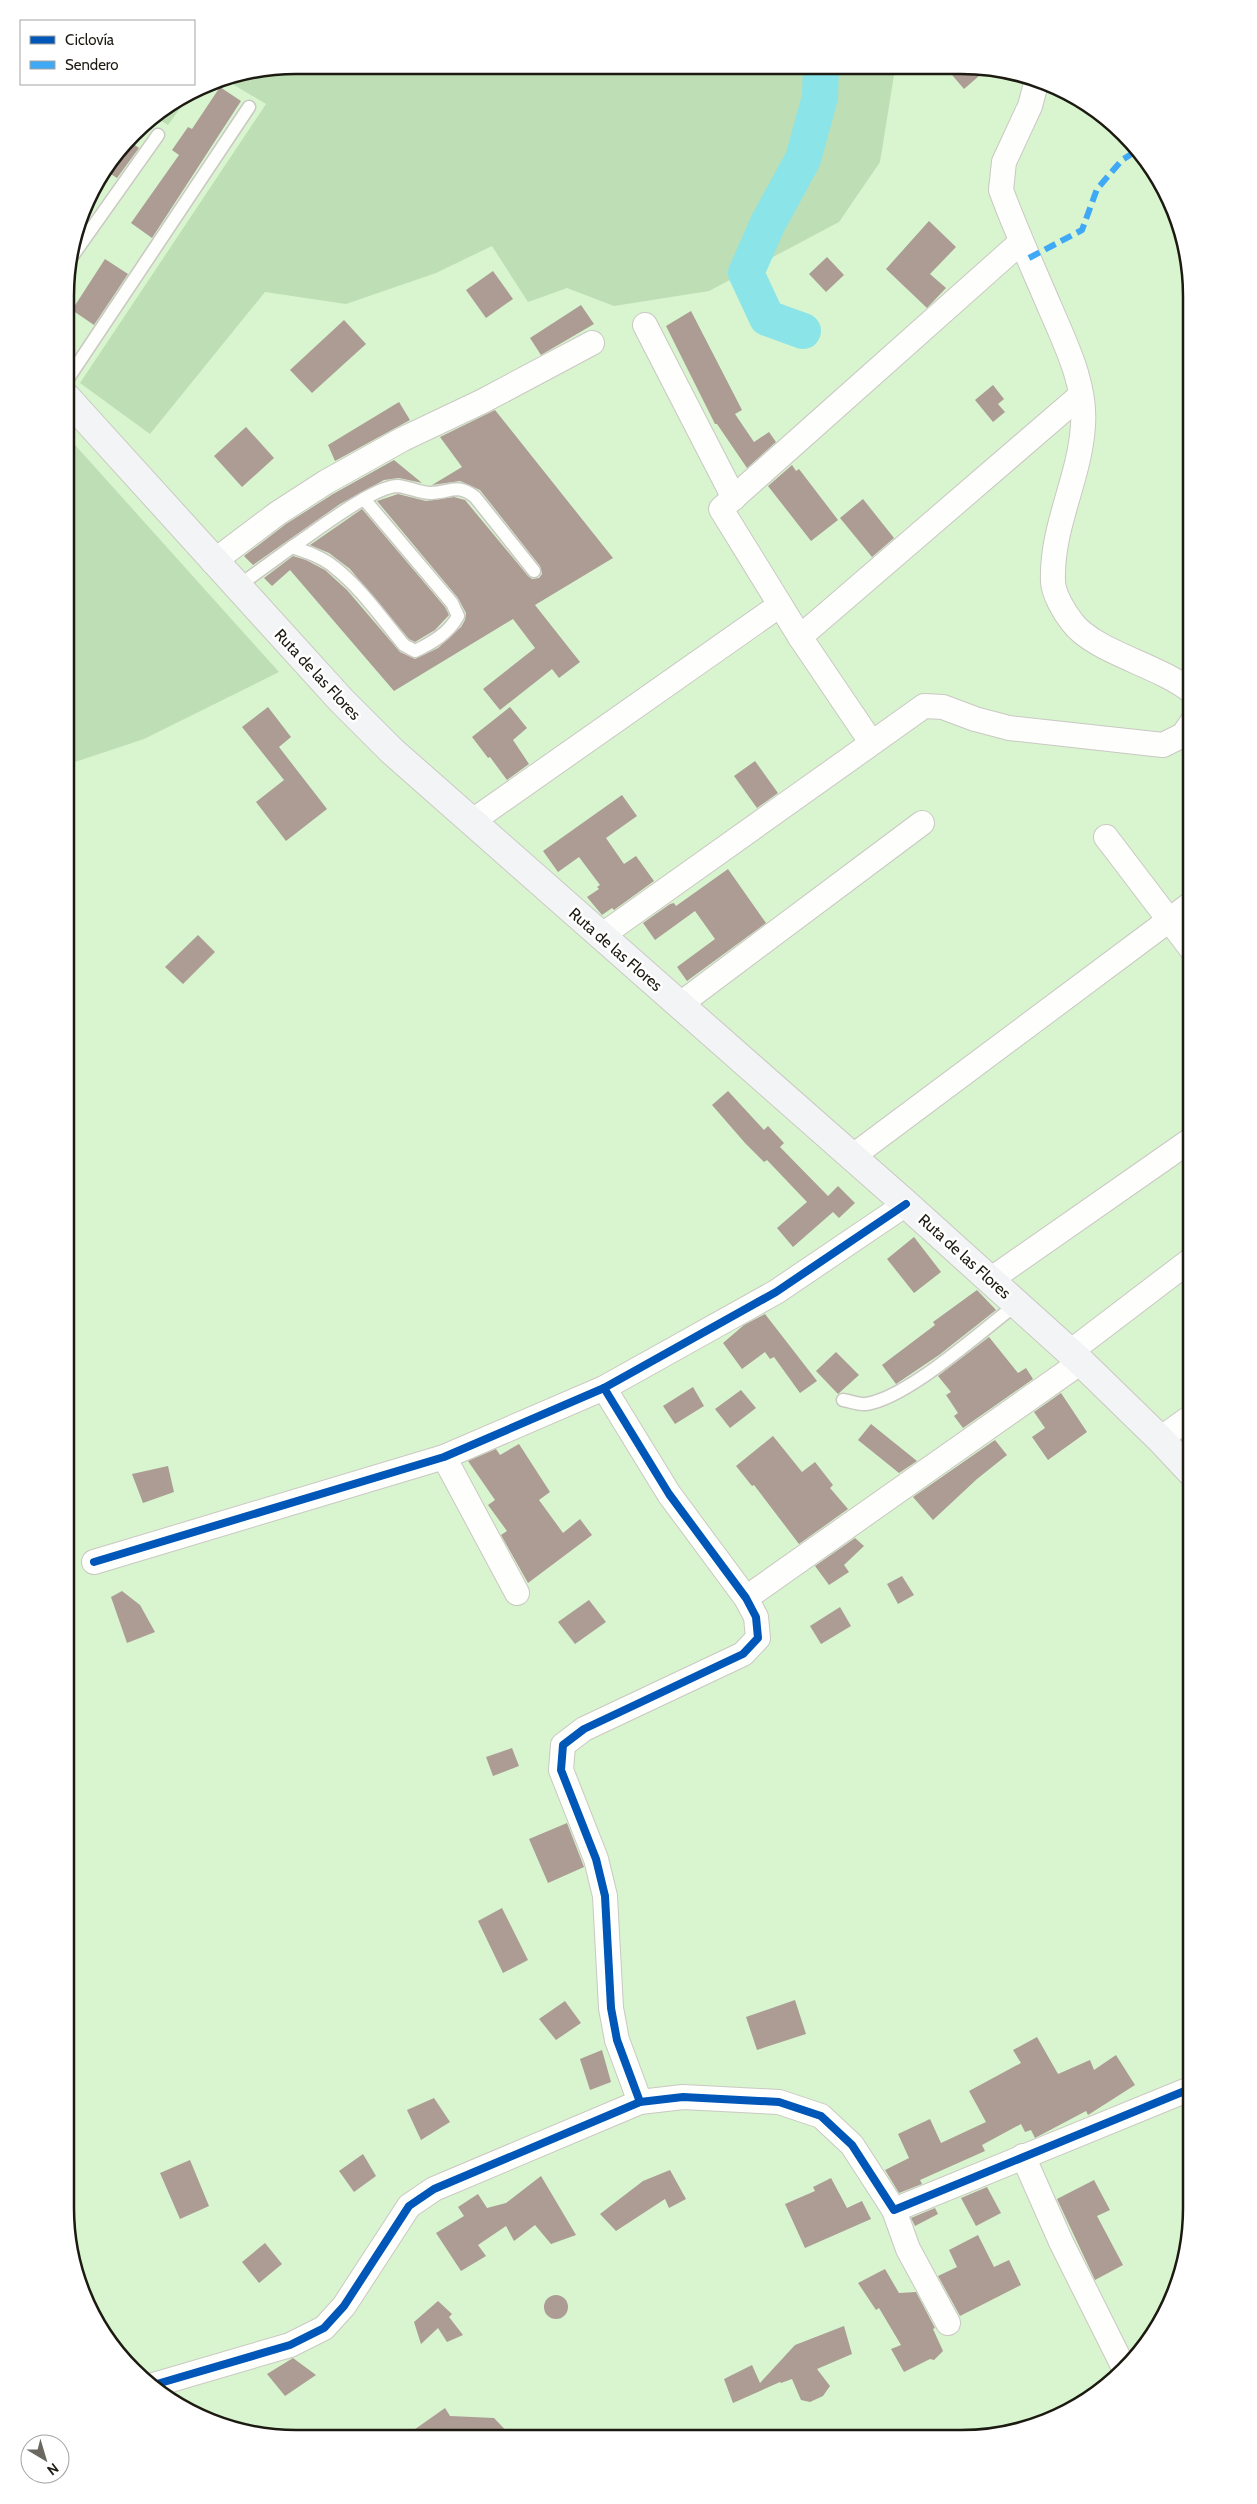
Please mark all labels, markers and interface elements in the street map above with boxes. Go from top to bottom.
legend [20,20,195,85]
text: Ciclovía [65,31,115,49]
text: Sendero [65,56,119,74]
street label: Ruta de las Flores [271,625,365,724]
street label: Ruta de las Flores [565,904,666,995]
street label: Ruta de las Flores [915,1210,1015,1303]
north arrow [20,2434,70,2484]
text: N [44,2459,62,2479]

